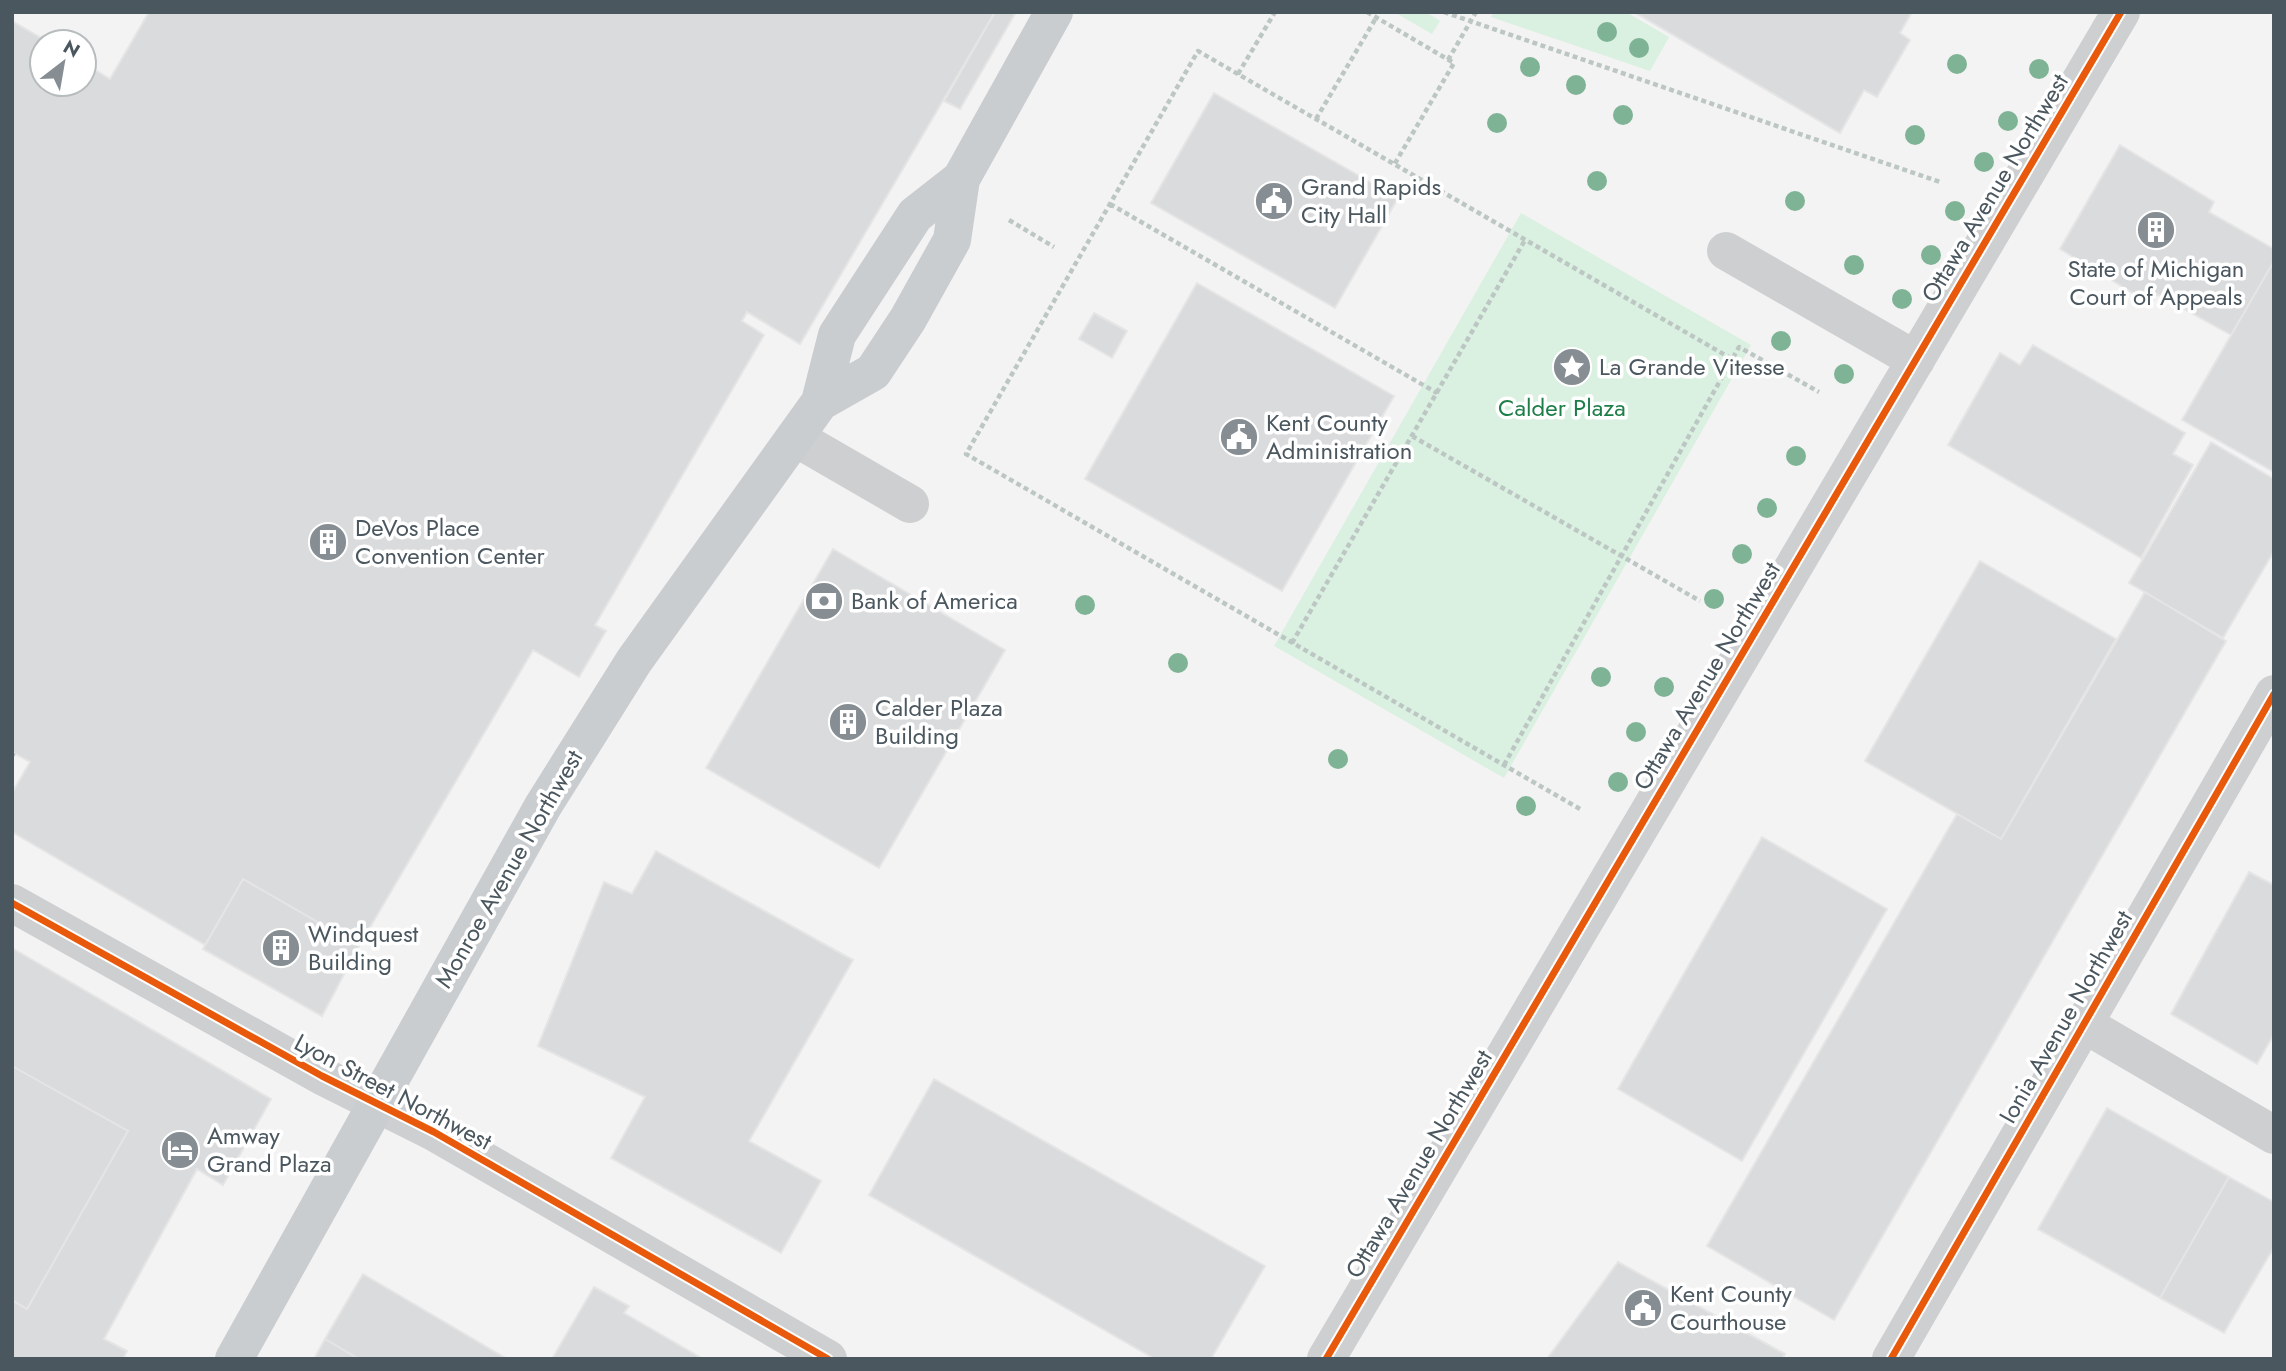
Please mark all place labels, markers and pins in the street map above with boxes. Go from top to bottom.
place label: Grand Rapids City Hall [1301,169,1441,232]
public building icon: Grand Rapids City Hall [1253,180,1295,222]
building icon: State of Michigan Court of Appeals [2135,209,2177,251]
place label: State of Michigan Court of Appeals [2068,251,2244,314]
place icon: La Grande Vitesse [1551,346,1593,388]
place label: La Grande Vitesse [1599,349,1785,384]
place label: Kent County Administration [1266,405,1412,468]
public building icon: Kent County Administration [1218,416,1260,458]
place label: DeVos Place Convention Center [355,510,546,573]
building icon: DeVos Place Convention Center [307,521,349,563]
bank icon: Bank of America [803,580,845,622]
place label: Bank of America [851,583,1018,618]
place label: Calder Plaza Building [875,690,1003,753]
building icon: Calder Plaza Building [827,701,869,743]
place label: Windquest Building [308,916,419,979]
building icon: Windquest Building [260,927,302,969]
place label: Amway Grand Plaza [207,1118,332,1181]
hotel icon: Amway Grand Plaza [159,1129,201,1171]
place label: Kent County Courthouse [1670,1276,1792,1339]
public building icon: Kent County Courthouse [1622,1287,1664,1329]

